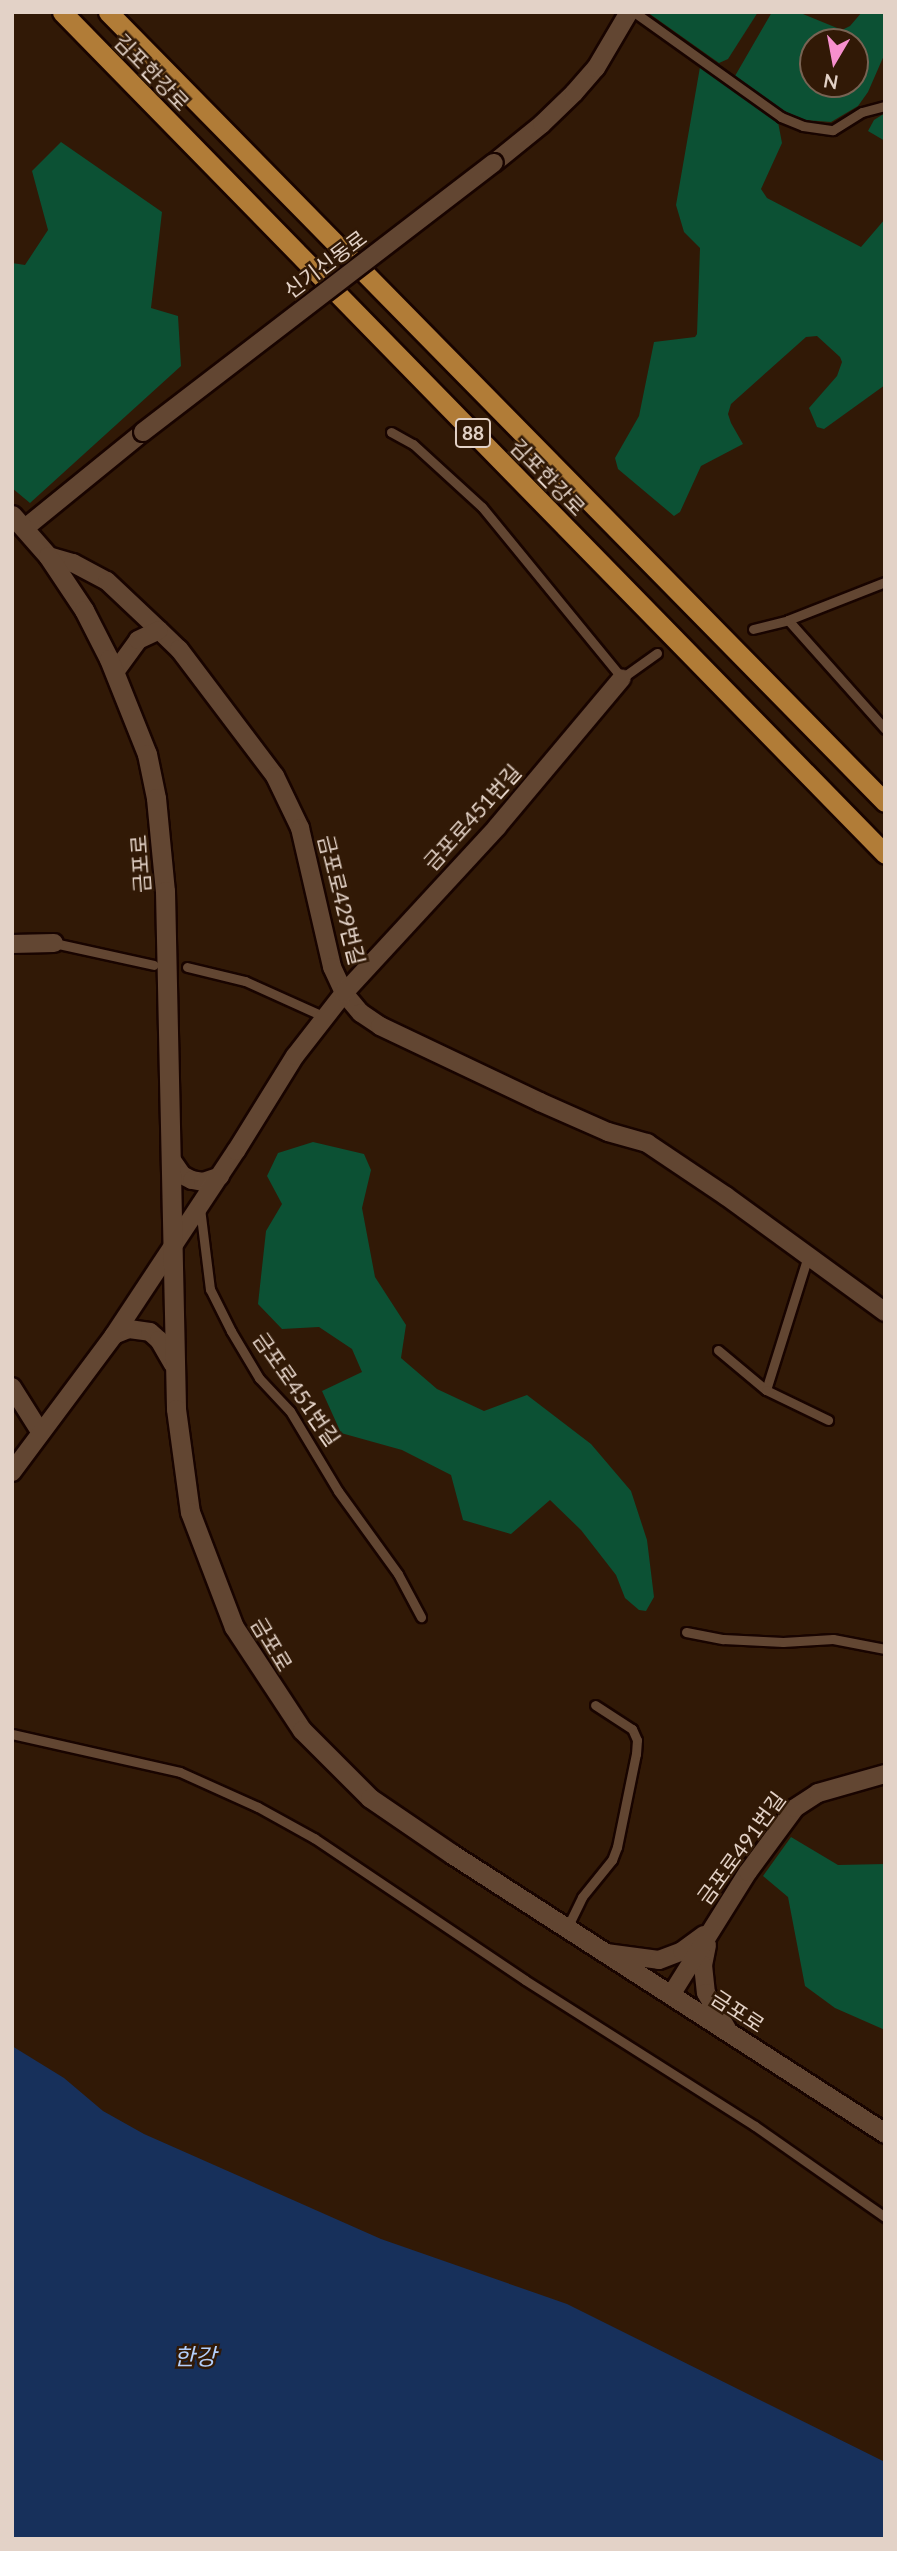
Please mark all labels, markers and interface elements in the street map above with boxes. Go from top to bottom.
north arrow [799,28,869,98]
street label: 김포한강로 [109,29,195,115]
text: N [821,70,840,95]
street label: 신기신동로 [279,225,371,303]
road number: 88 [454,418,492,448]
street label: 김포한강로 [505,434,591,520]
street label: 금포로451번길 [418,759,526,875]
street label: 금포로429번길 [314,832,370,968]
street label: 금포로 [125,834,155,894]
street label: 금포로451번길 [248,1327,346,1451]
street label: 금포로 [246,1613,298,1675]
street label: 금포로491번길 [692,1787,790,1909]
street label: 금포로 [707,1985,769,2037]
water label: 한강 [174,2342,216,2370]

